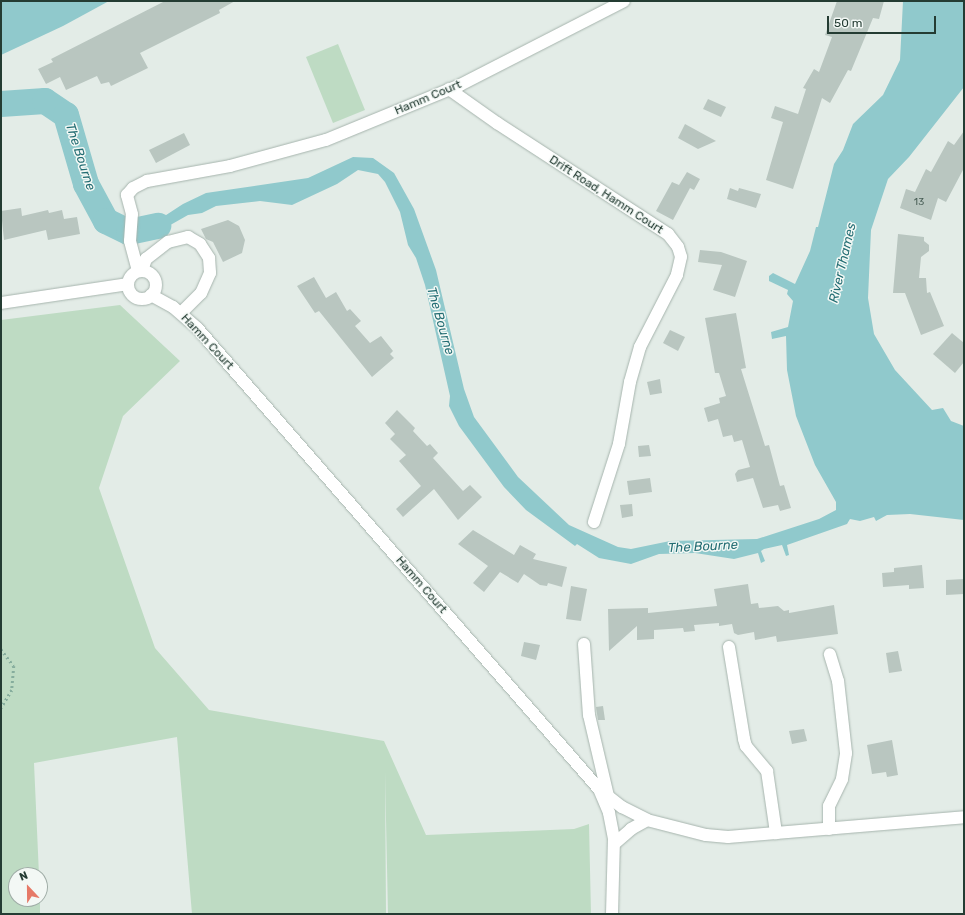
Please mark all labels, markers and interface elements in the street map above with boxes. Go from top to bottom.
scale bar [829,8,938,34]
text: 50 m [834,16,862,30]
street label: Hamm Court [393,78,463,118]
water label: The Bourne [62,121,98,193]
street label: Drift Road, Hamm Court [546,153,666,237]
house number: 13 [914,197,924,209]
water label: River Thames [826,221,860,305]
water label: The Bourne [423,285,457,357]
street label: Hamm Court [178,311,236,373]
water label: The Bourne [668,537,738,557]
street label: Hamm Court [392,554,450,616]
north arrow [8,867,48,907]
text: N [18,869,30,884]

